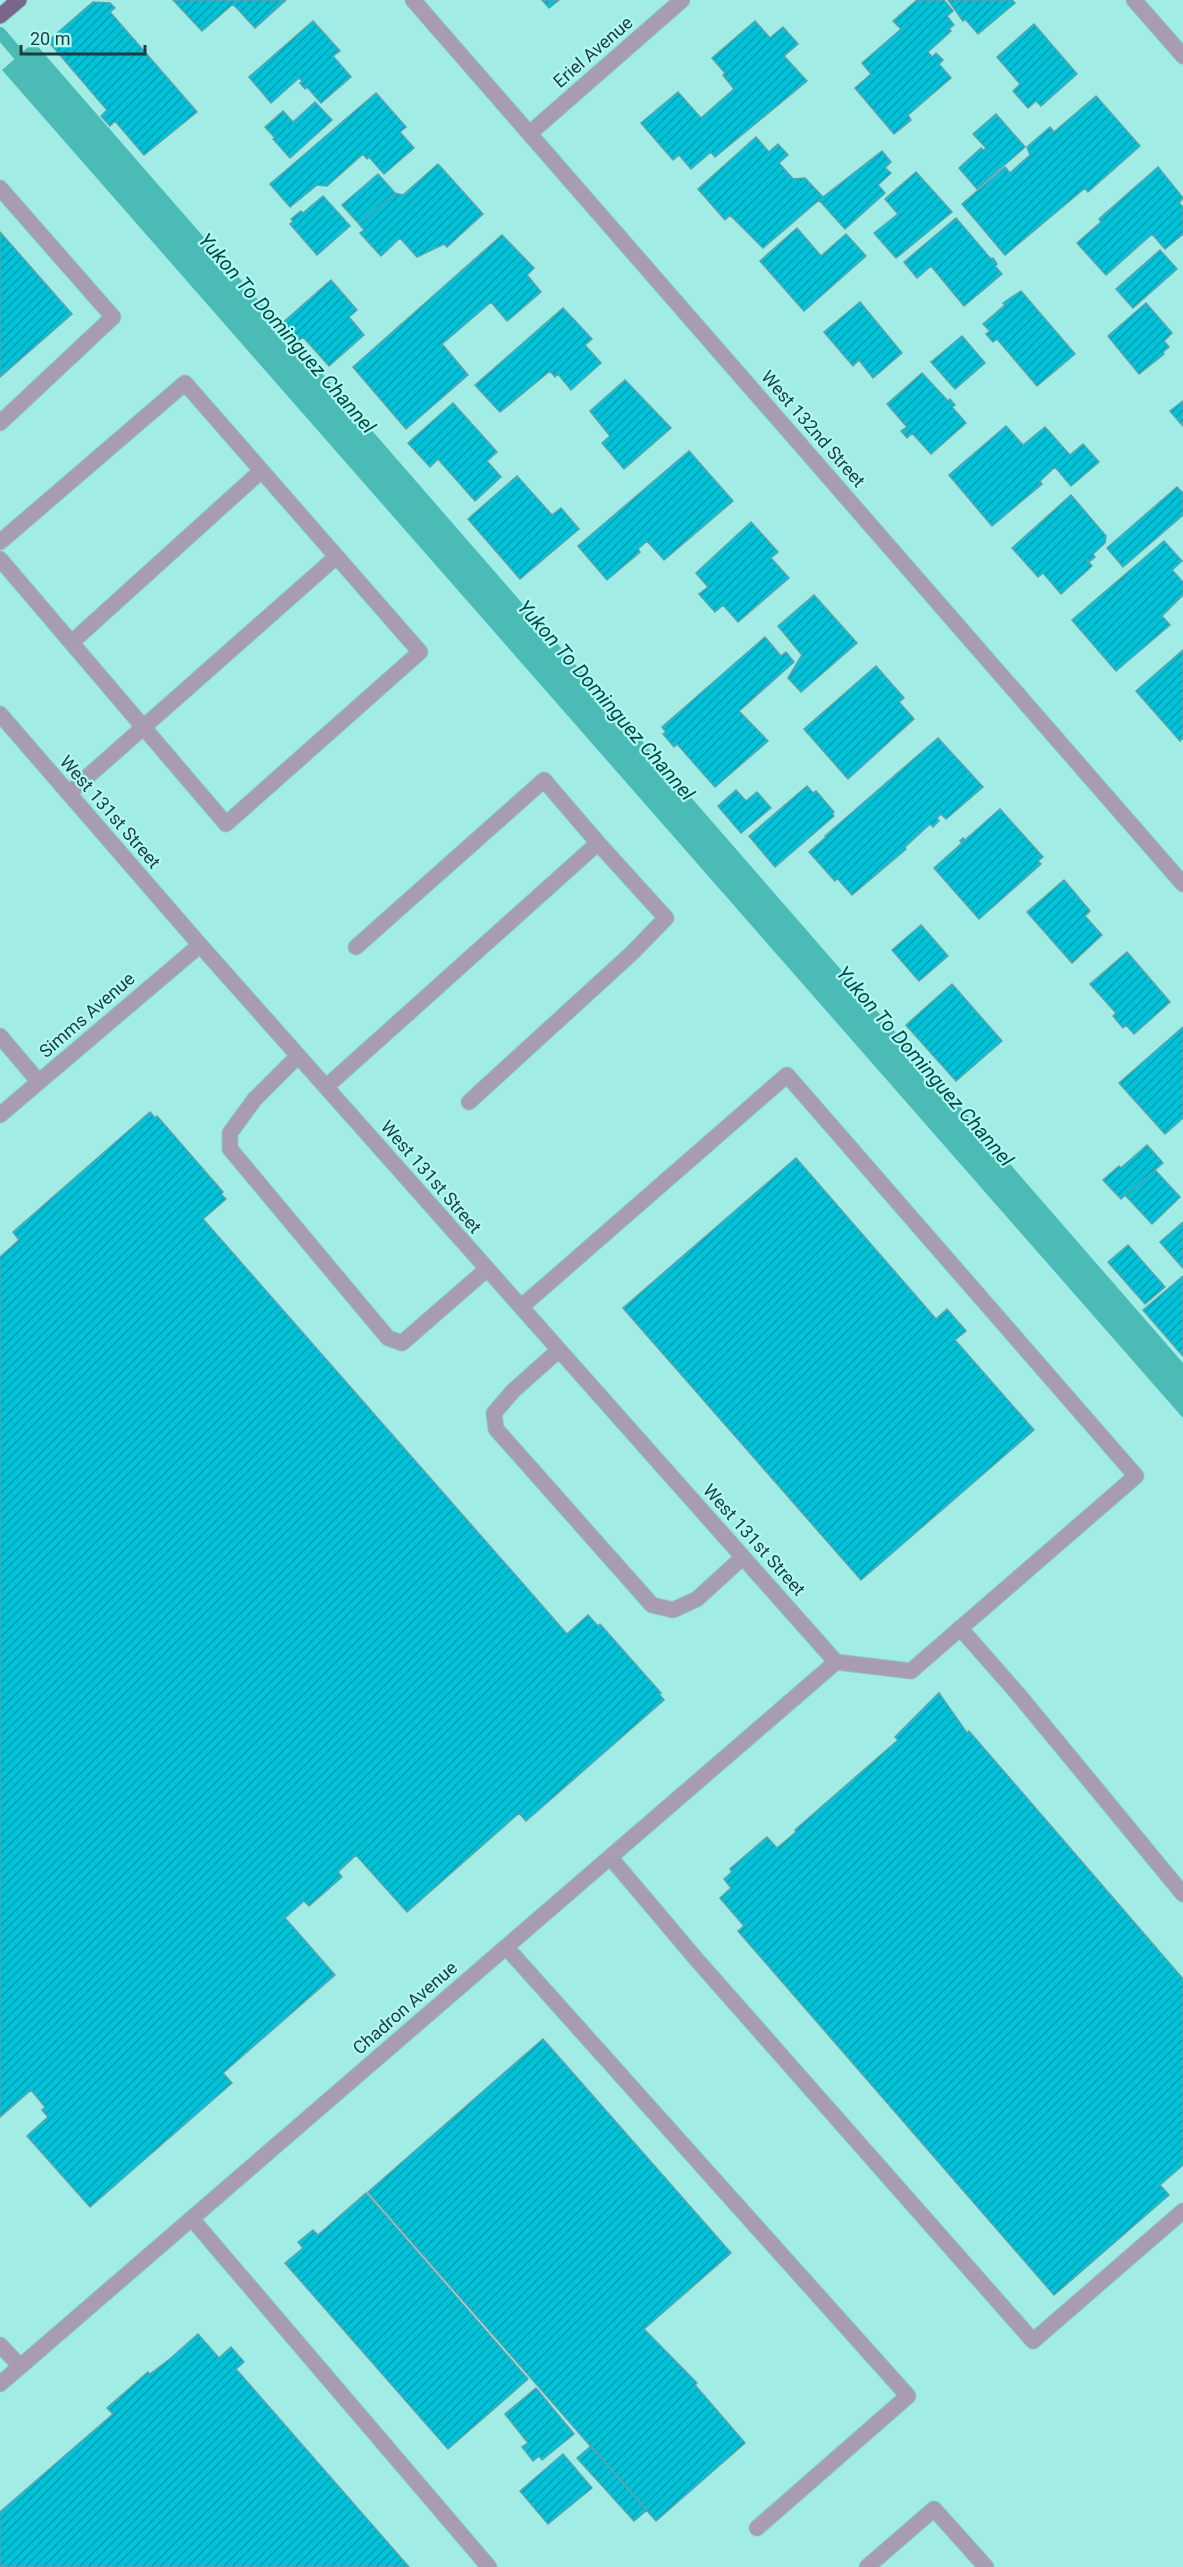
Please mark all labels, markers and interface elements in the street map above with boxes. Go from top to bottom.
street label: Eriel Avenue [549,12,637,92]
scale bar [21,18,146,56]
text: 20 m [30,28,70,49]
water label: Yukon To Dominguez Channel [193,228,381,438]
street label: West 132nd Street [757,366,870,491]
water label: Yukon To Dominguez Channel [512,595,700,805]
street label: West 131st Street [56,751,165,872]
water label: Yukon To Dominguez Channel [831,961,1019,1171]
street label: Simms Avenue [35,968,139,1062]
street label: West 131st Street [377,1116,486,1237]
street label: West 131st Street [699,1480,810,1600]
street label: Chadron Avenue [348,1957,461,2059]

